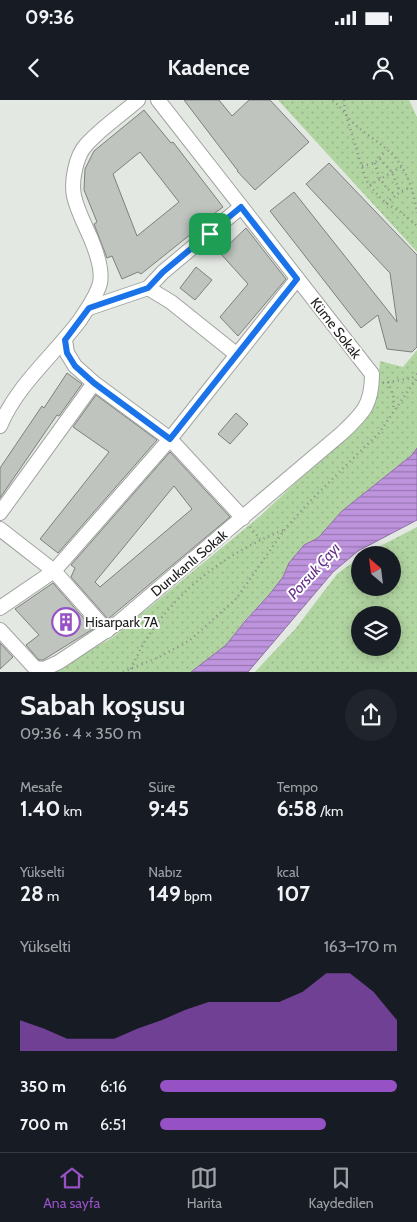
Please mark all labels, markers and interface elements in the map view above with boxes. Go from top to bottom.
text: 09:36 [25,6,74,29]
icon: back [20,54,48,82]
text: Kadence [168,54,249,81]
icon: person [369,54,397,82]
pin [189,213,231,255]
icon: arrive [196,220,224,248]
street label: Küme Sokak [307,294,366,363]
street label: Durukanlı Sokak [147,525,232,600]
water label: Porsuk Çayı [284,539,344,603]
north arrow [351,546,401,596]
map controls [351,546,401,656]
button: layers [351,606,401,656]
building icon: Hisarpark 7A [51,607,81,637]
place label: Hisarpark 7A [85,613,159,631]
text: Sabah koşusu [20,688,185,722]
button: share [345,689,397,741]
text: 09:36 · 4 × 350 m [20,724,141,743]
text: Mesafe [20,778,62,796]
text: Süre [148,778,175,796]
text: Tempo [277,778,318,796]
text: 1.40 [20,796,60,821]
text: 9:45 [148,796,189,821]
text: 6:58 [277,796,317,821]
text: km [60,802,82,820]
text: /km [317,802,343,820]
text: Yükselti [20,863,65,881]
text: Nabız [148,863,182,881]
text: kcal [277,863,299,881]
text: 28 [20,881,44,906]
text: 149 [148,881,181,906]
text: 107 [277,881,310,906]
text: m [44,887,59,905]
text: bpm [181,887,212,905]
text: Yükselti [20,937,71,956]
text: 163–170 m [324,937,397,956]
text: 350 m [20,1077,66,1096]
text: 6:16 [100,1077,127,1096]
text: 700 m [20,1115,68,1134]
text: 6:51 [100,1115,126,1134]
tab: Ana sayfa [43,1164,100,1212]
tab: Harita [187,1164,222,1212]
tab: Kaydedilen [309,1164,374,1212]

